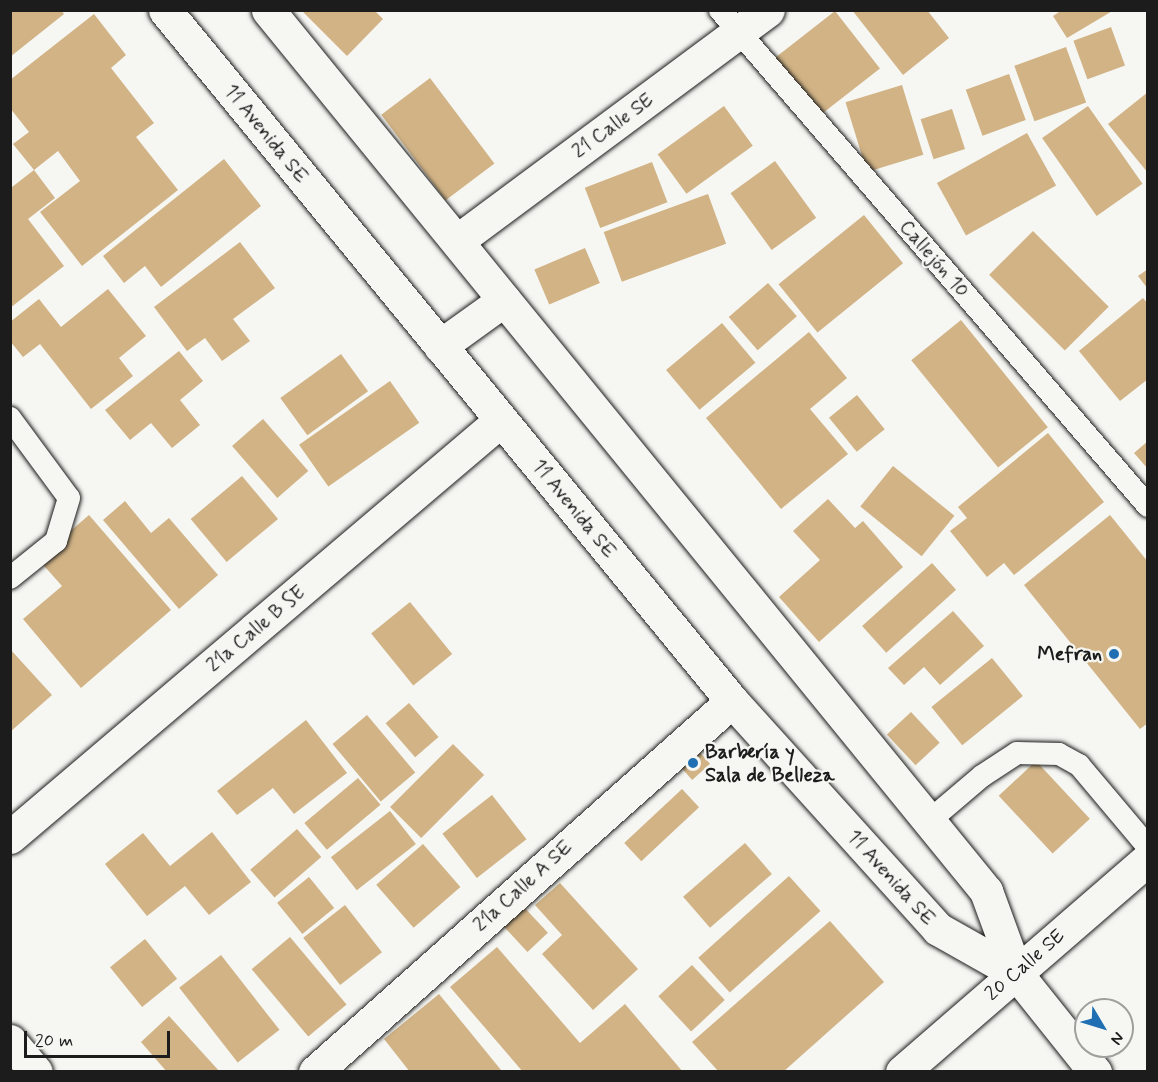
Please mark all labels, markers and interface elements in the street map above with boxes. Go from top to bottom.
street label: 11 Avenida SE [219,81,313,187]
street label: 21 Calle SE [568,88,658,164]
street label: Callejón 10 [894,216,974,302]
street label: 11 Avenida SE [527,456,621,562]
street label: 21a Calle B SE [201,580,311,678]
place label: Mefran [1037,642,1102,666]
marker: Mefran [1107,647,1121,661]
place label: Barbería y Sala de Belleza [705,740,834,787]
marker: Barbería y Sala de Belleza [686,756,700,770]
street label: 11 Avenida SE [843,826,939,930]
street label: 21a Calle A SE [469,836,577,936]
street label: 20 Calle SE [980,924,1070,1006]
north arrow [1074,998,1134,1058]
scale bar [27,1019,172,1057]
text: N [1105,1027,1129,1049]
text: 20 m [35,1029,73,1053]

